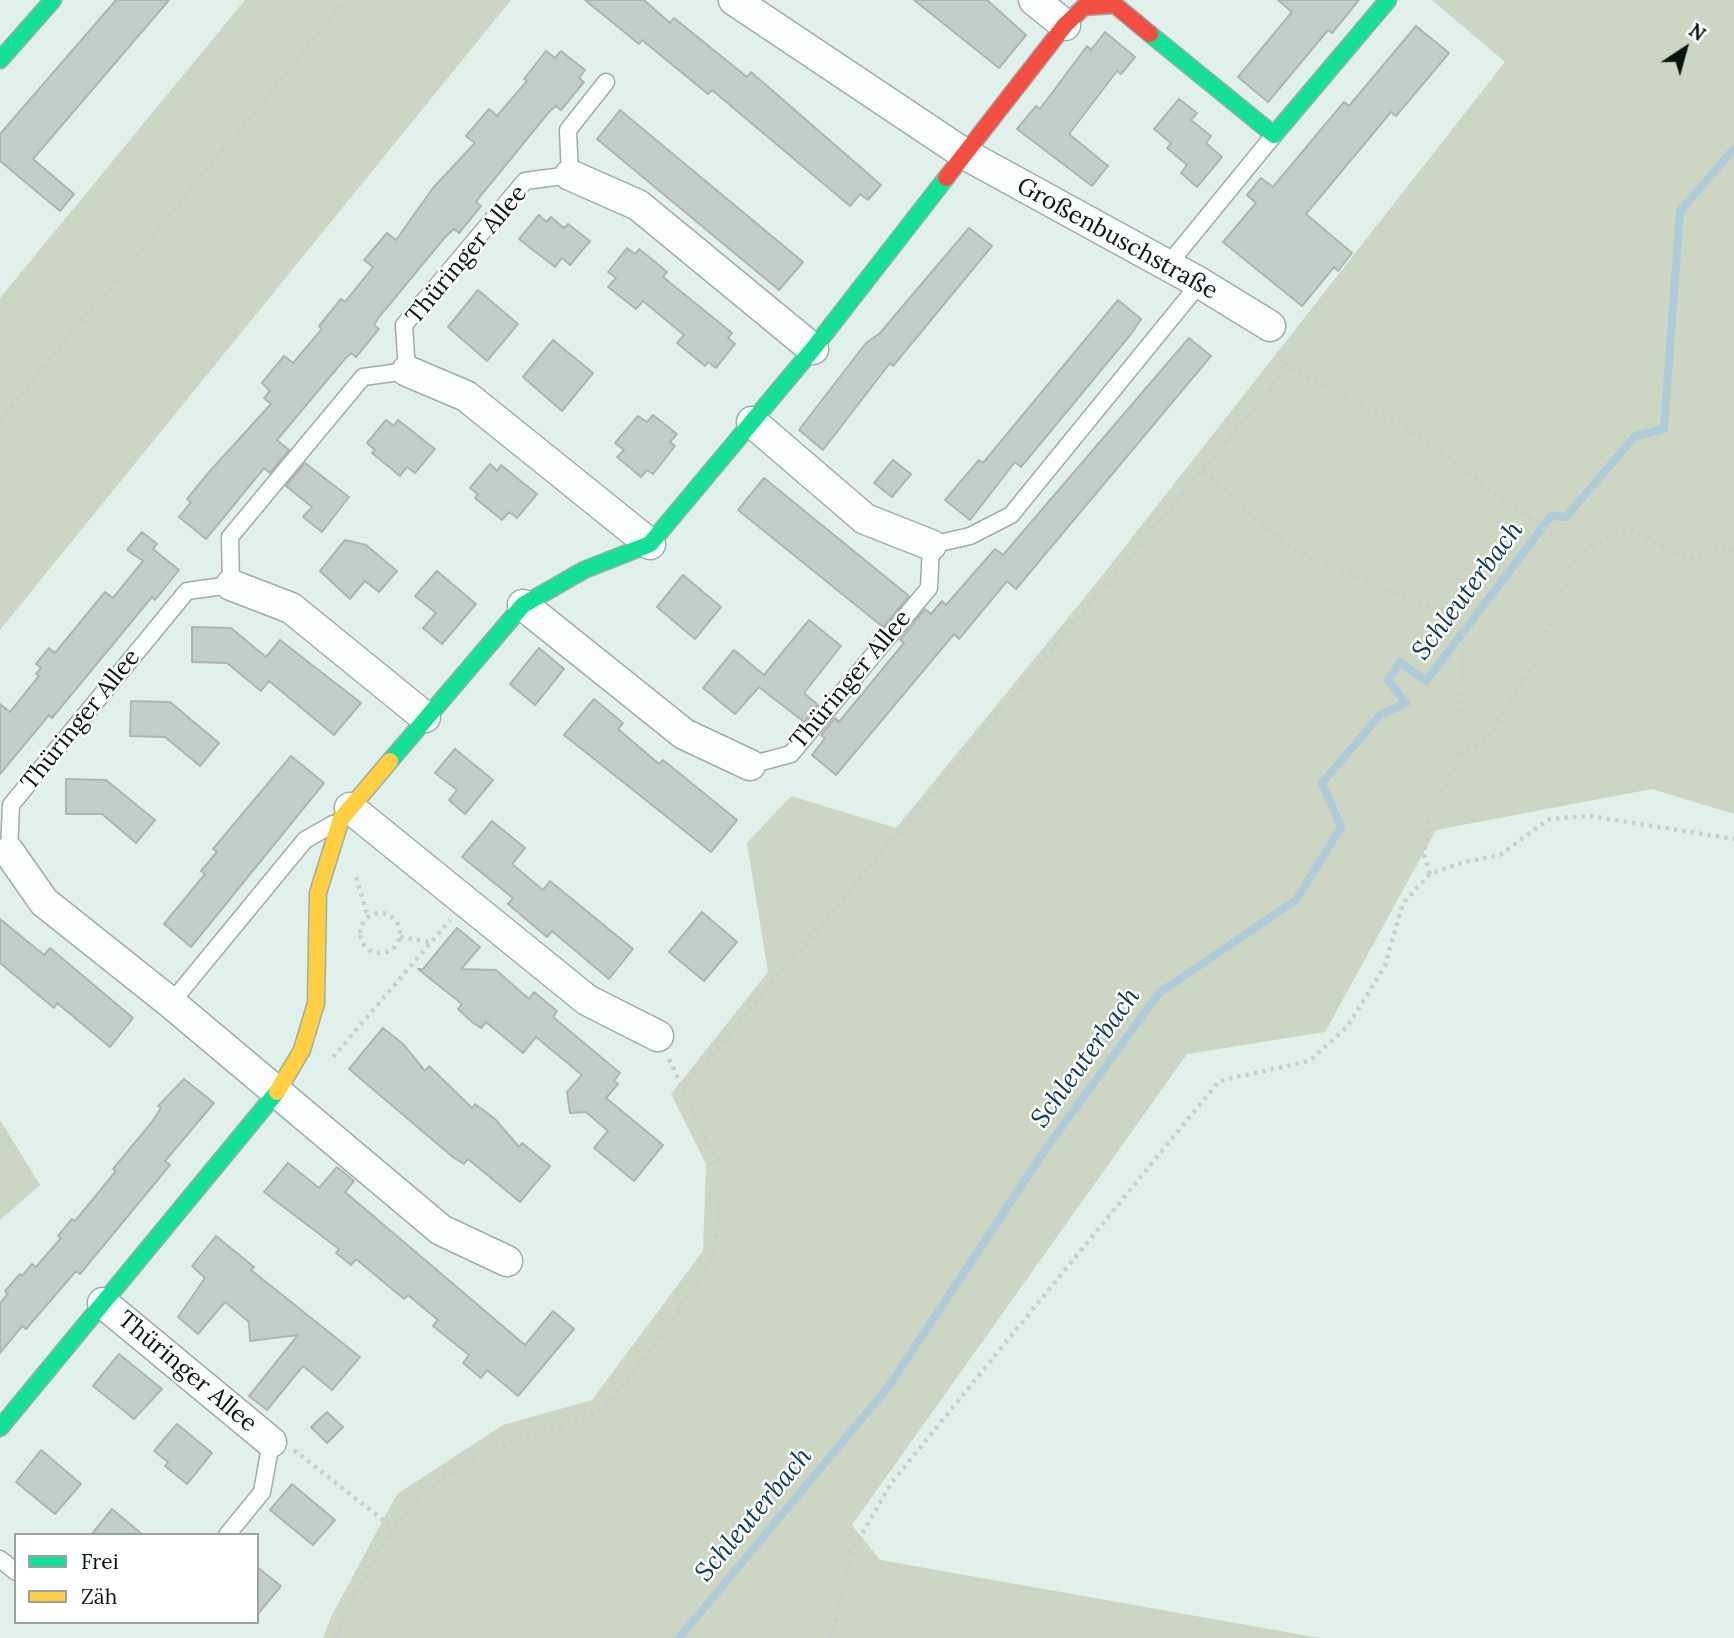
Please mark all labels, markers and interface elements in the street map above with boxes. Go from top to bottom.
north arrow [1650,14,1720,84]
text: N [1684,18,1710,46]
street label: Großenbuschstraße [1012,172,1222,306]
street label: Thüringer Allee [400,180,534,330]
water label: Schleuterbach [1406,516,1530,666]
street label: Thüringer Allee [784,605,918,755]
street label: Thüringer Allee [15,644,147,796]
water label: Schleuterbach [1025,982,1147,1134]
street label: Thüringer Allee [112,1305,262,1439]
water label: Schleuterbach [689,1442,819,1588]
legend [14,1533,259,1624]
text: Frei [81,1548,119,1575]
text: Zäh [81,1583,117,1610]

